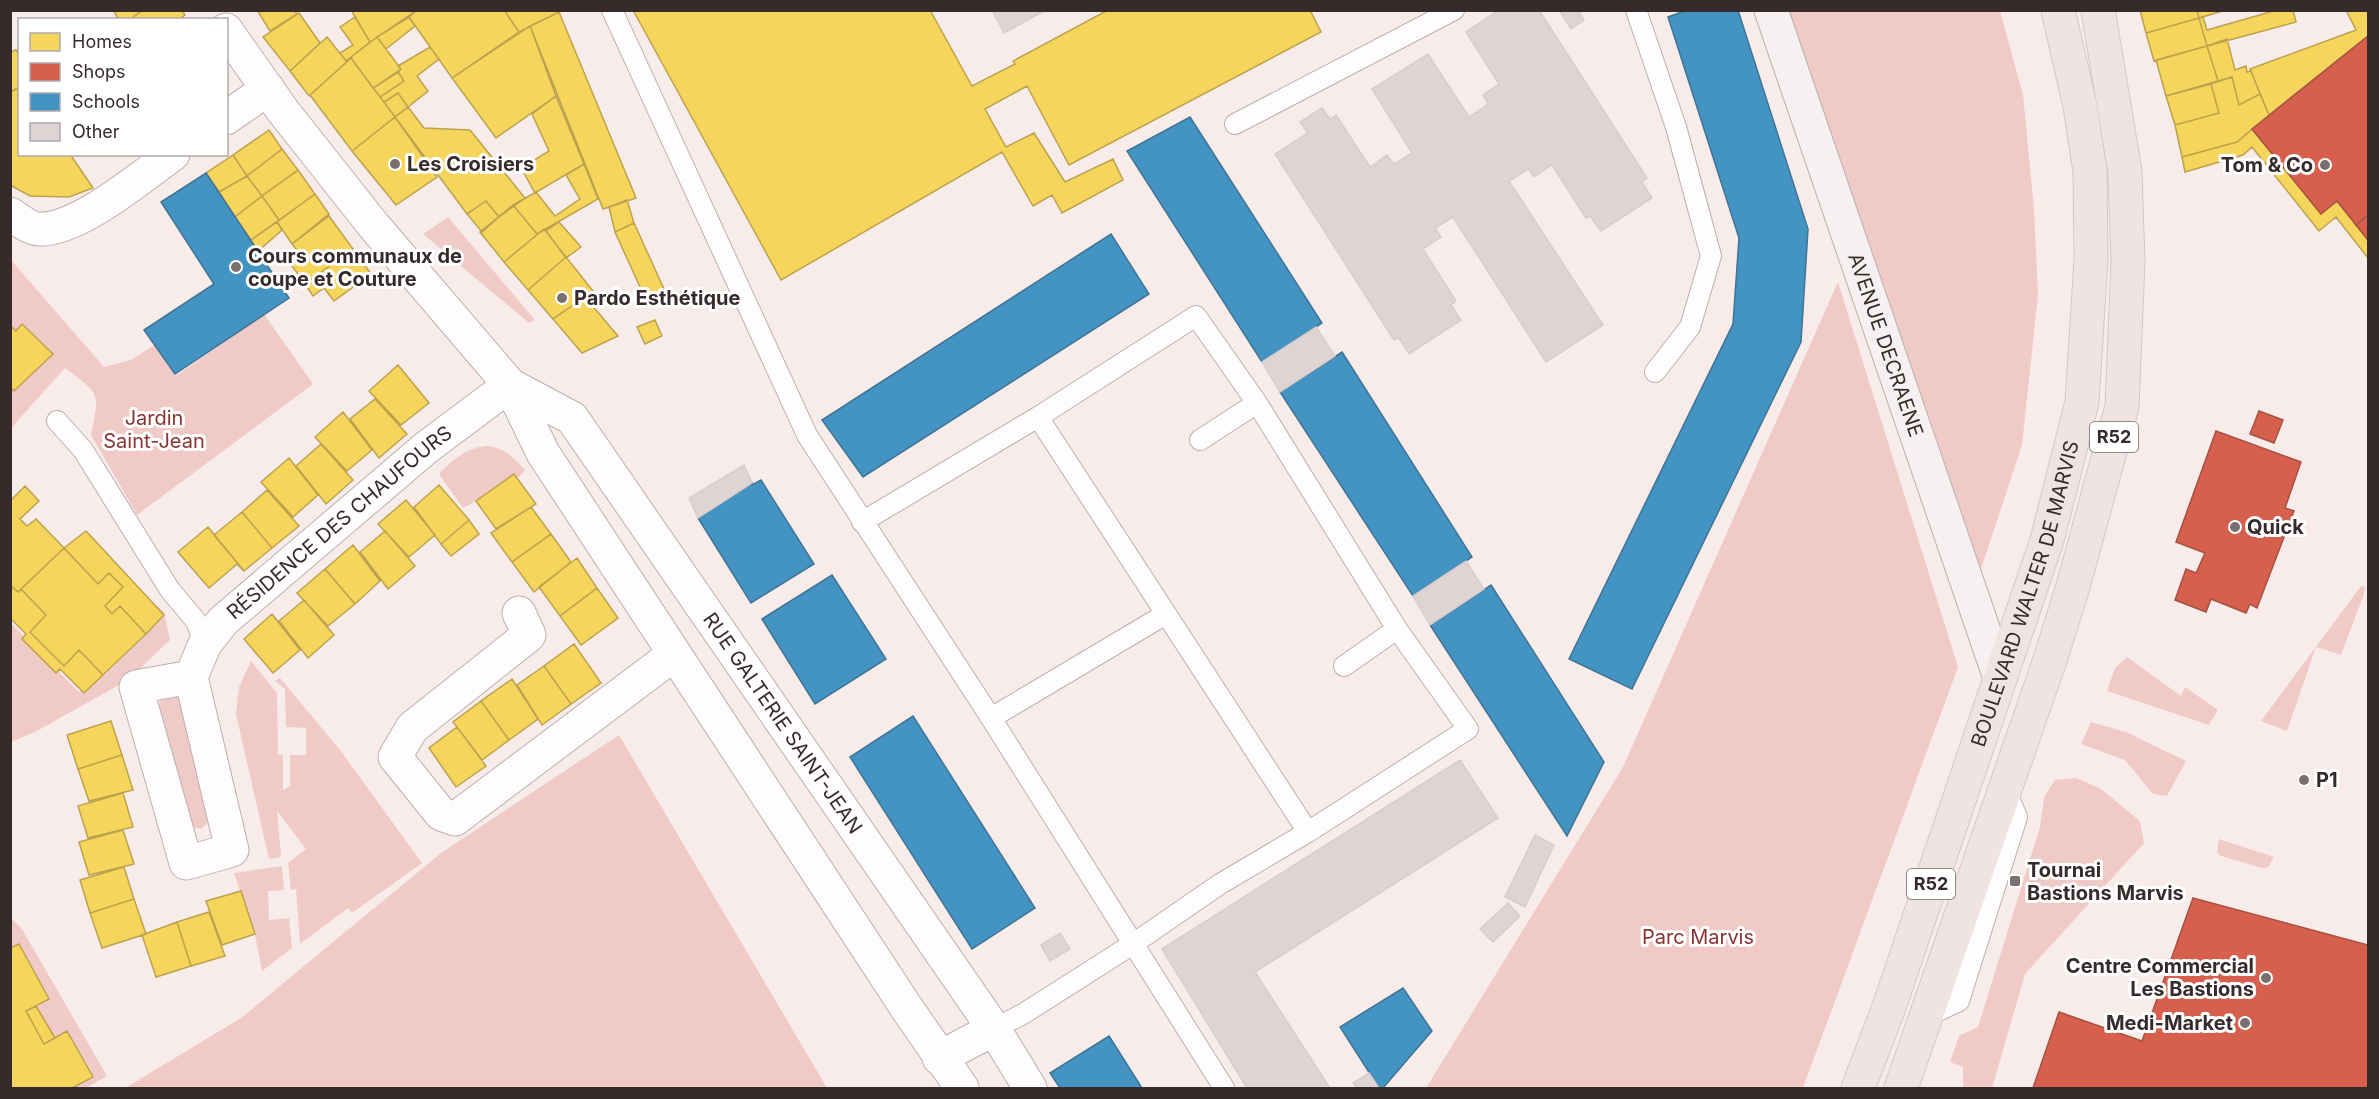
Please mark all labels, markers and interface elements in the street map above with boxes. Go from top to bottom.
legend [18,18,228,156]
text: Homes [72,31,132,52]
text: Shops [72,61,126,82]
text: Schools [72,91,140,112]
text: Other [72,121,120,142]
place label: Les Croisiers [407,152,534,176]
place label: Tom & Co [2221,153,2313,177]
marker: Les Croisiers [388,157,402,171]
marker: Tom & Co [2318,158,2332,172]
place label: Cours communaux de coupe et Couture [248,244,462,291]
street label: AVENUE DECRAENE [1843,250,1928,440]
marker: Cours communaux de coupe et Couture [229,260,243,274]
place label: Pardo Esthétique [574,286,740,310]
marker: Pardo Esthétique [555,291,569,305]
park label: Jardin Saint-Jean [103,406,205,453]
street label: RÉSIDENCE DES CHAUFOURS [222,421,457,624]
road number: R52 [2090,422,2138,452]
street label: BOULEVARD WALTER DE MARVIS [1966,438,2084,750]
place label: Quick [2247,515,2304,539]
marker: Quick [2228,520,2242,534]
street label: RUE GALTERIE SAINT-JEAN [698,608,867,838]
place label: P1 [2316,768,2338,792]
marker: P1 [2297,773,2311,787]
place label: Tournai Bastions Marvis [2027,858,2184,905]
road number: R52 [1907,869,1955,899]
marker: Tournai Bastions Marvis [2008,874,2022,888]
park label: Parc Marvis [1642,925,1754,949]
place label: Centre Commercial Les Bastions [2066,954,2254,1001]
marker: Centre Commercial Les Bastions [2259,971,2273,985]
place label: Medi-Market [2106,1011,2233,1035]
marker: Medi-Market [2238,1016,2252,1030]

